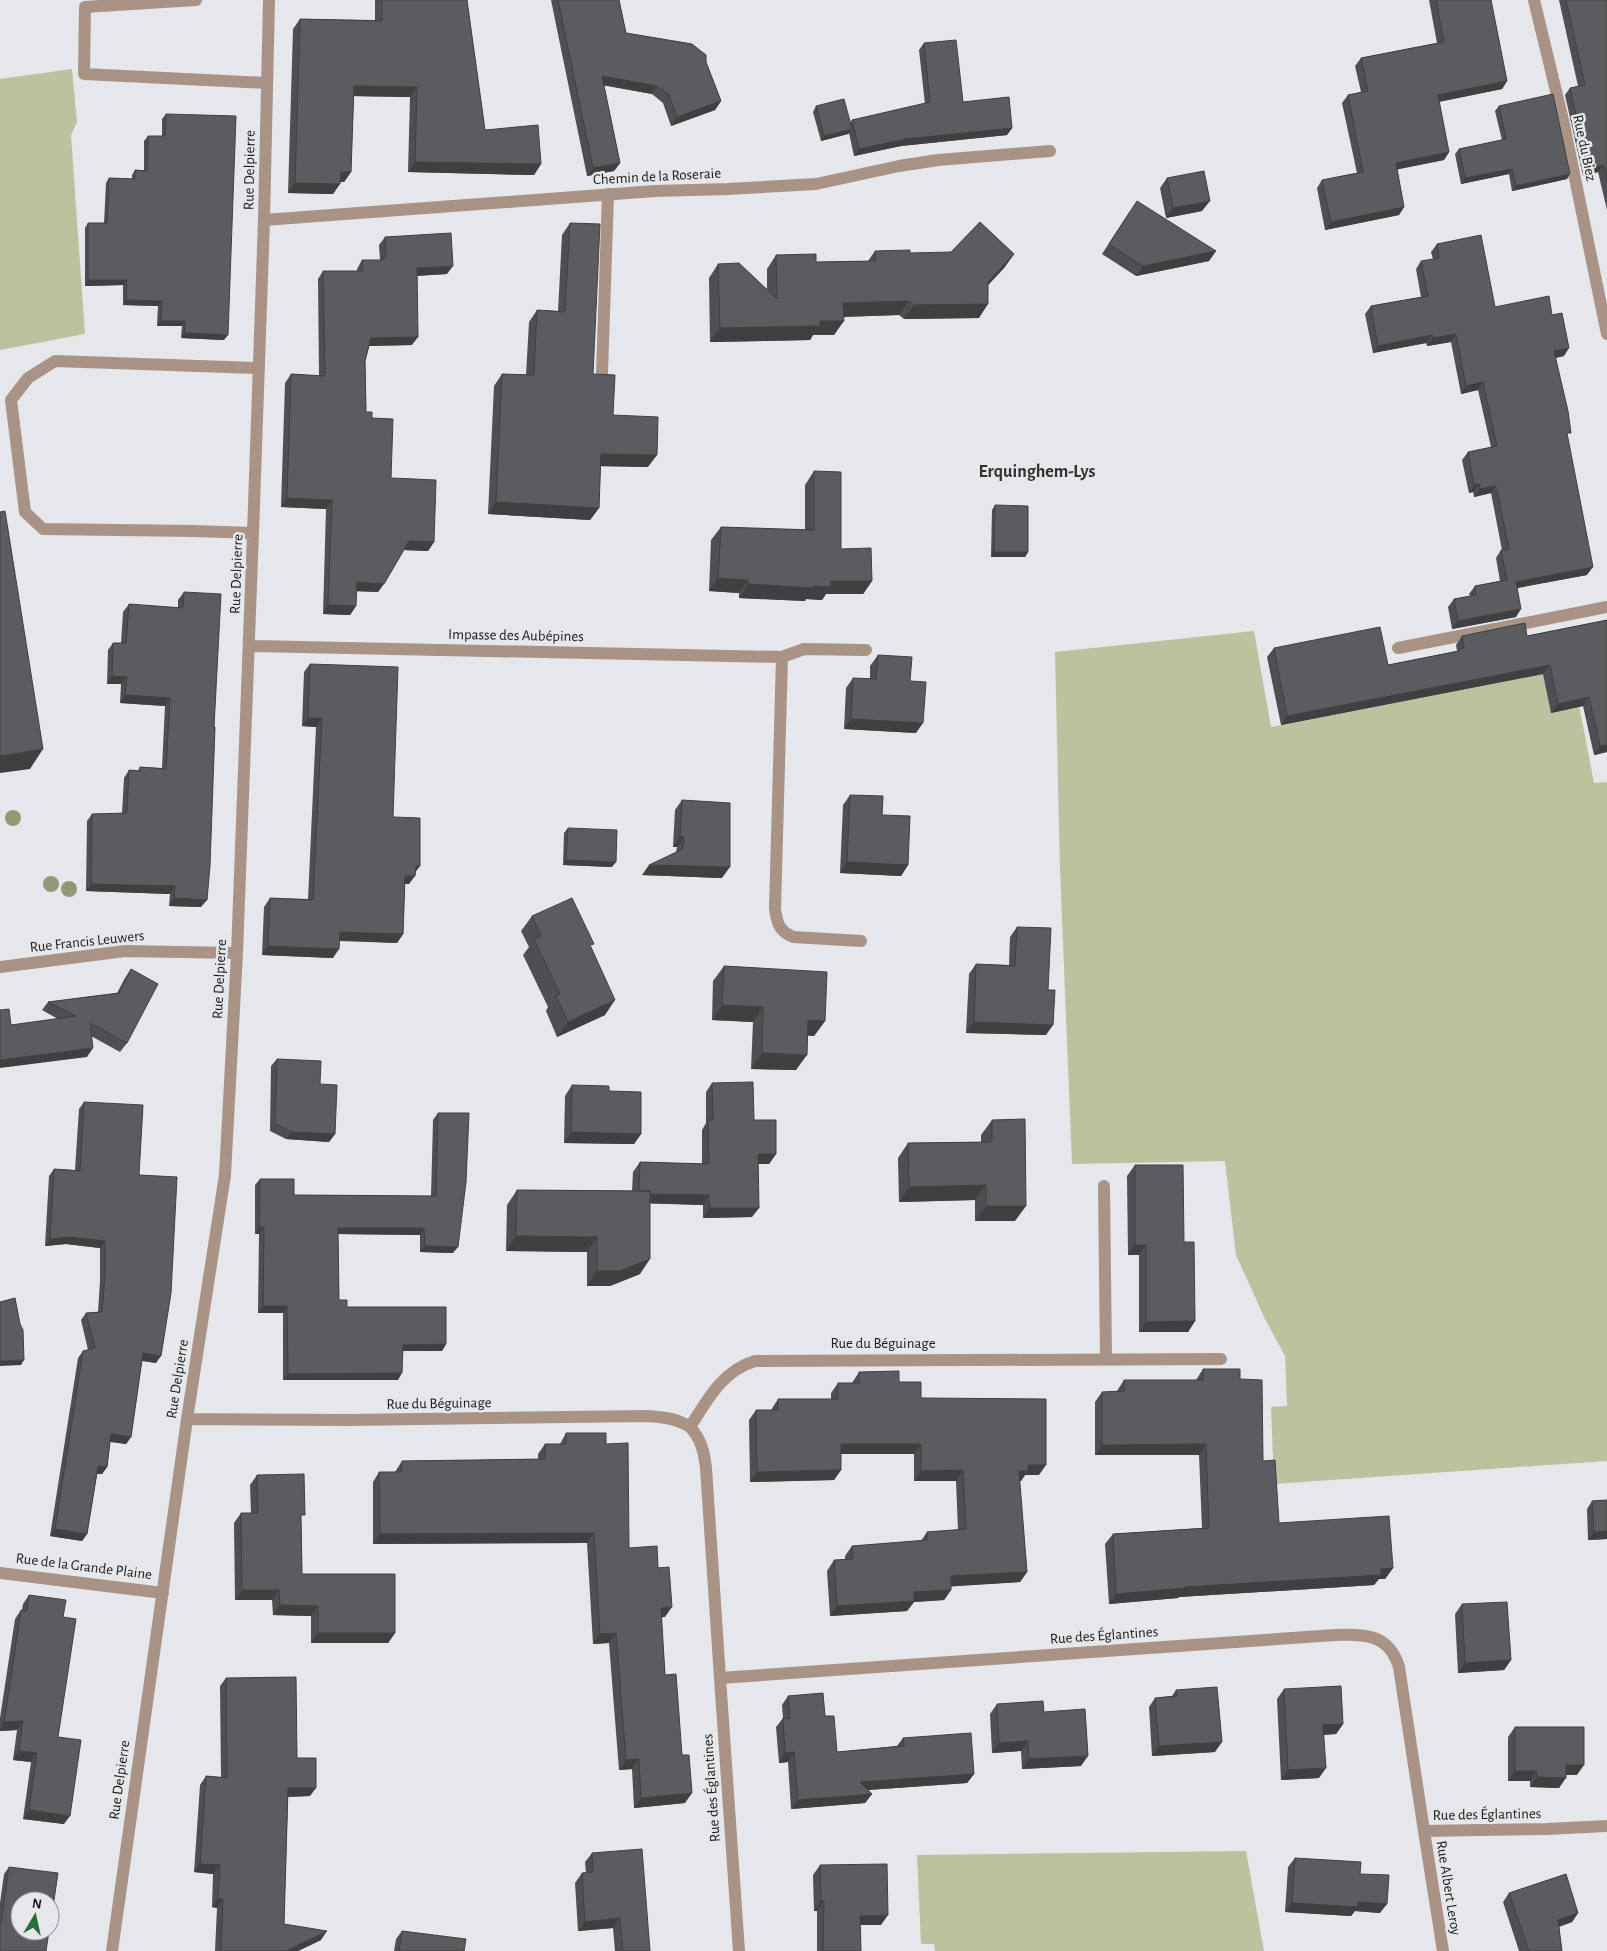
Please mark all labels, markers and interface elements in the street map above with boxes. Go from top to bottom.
street label: Rue du Biez [1570,113,1599,183]
street label: Rue Delpierre [241,130,258,210]
street label: Chemin de la Roseraie [593,166,722,187]
district label: Erquinghem-Lys [978,463,1096,481]
street label: Rue Delpierre [228,534,245,614]
street label: Impasse des Aubépines [448,627,584,644]
street label: Rue Francis Leuwers [29,928,145,955]
street label: Rue Delpierre [210,939,229,1019]
street label: Rue du Béguinage [830,1336,936,1351]
street label: Rue Delpierre [164,1338,191,1420]
street label: Rue du Béguinage [386,1395,492,1412]
street label: Rue de la Grande Plaine [15,1551,153,1582]
street label: Rue des Églantines [1049,1622,1159,1647]
street label: Rue des Églantines [698,1733,723,1843]
street label: Rue Delpierre [106,1739,133,1821]
street label: Rue des Églantines [1433,1804,1541,1823]
street label: Rue Albert Leroy [1434,1840,1463,1937]
north arrow [10,1891,60,1941]
text: N [31,1896,43,1912]

